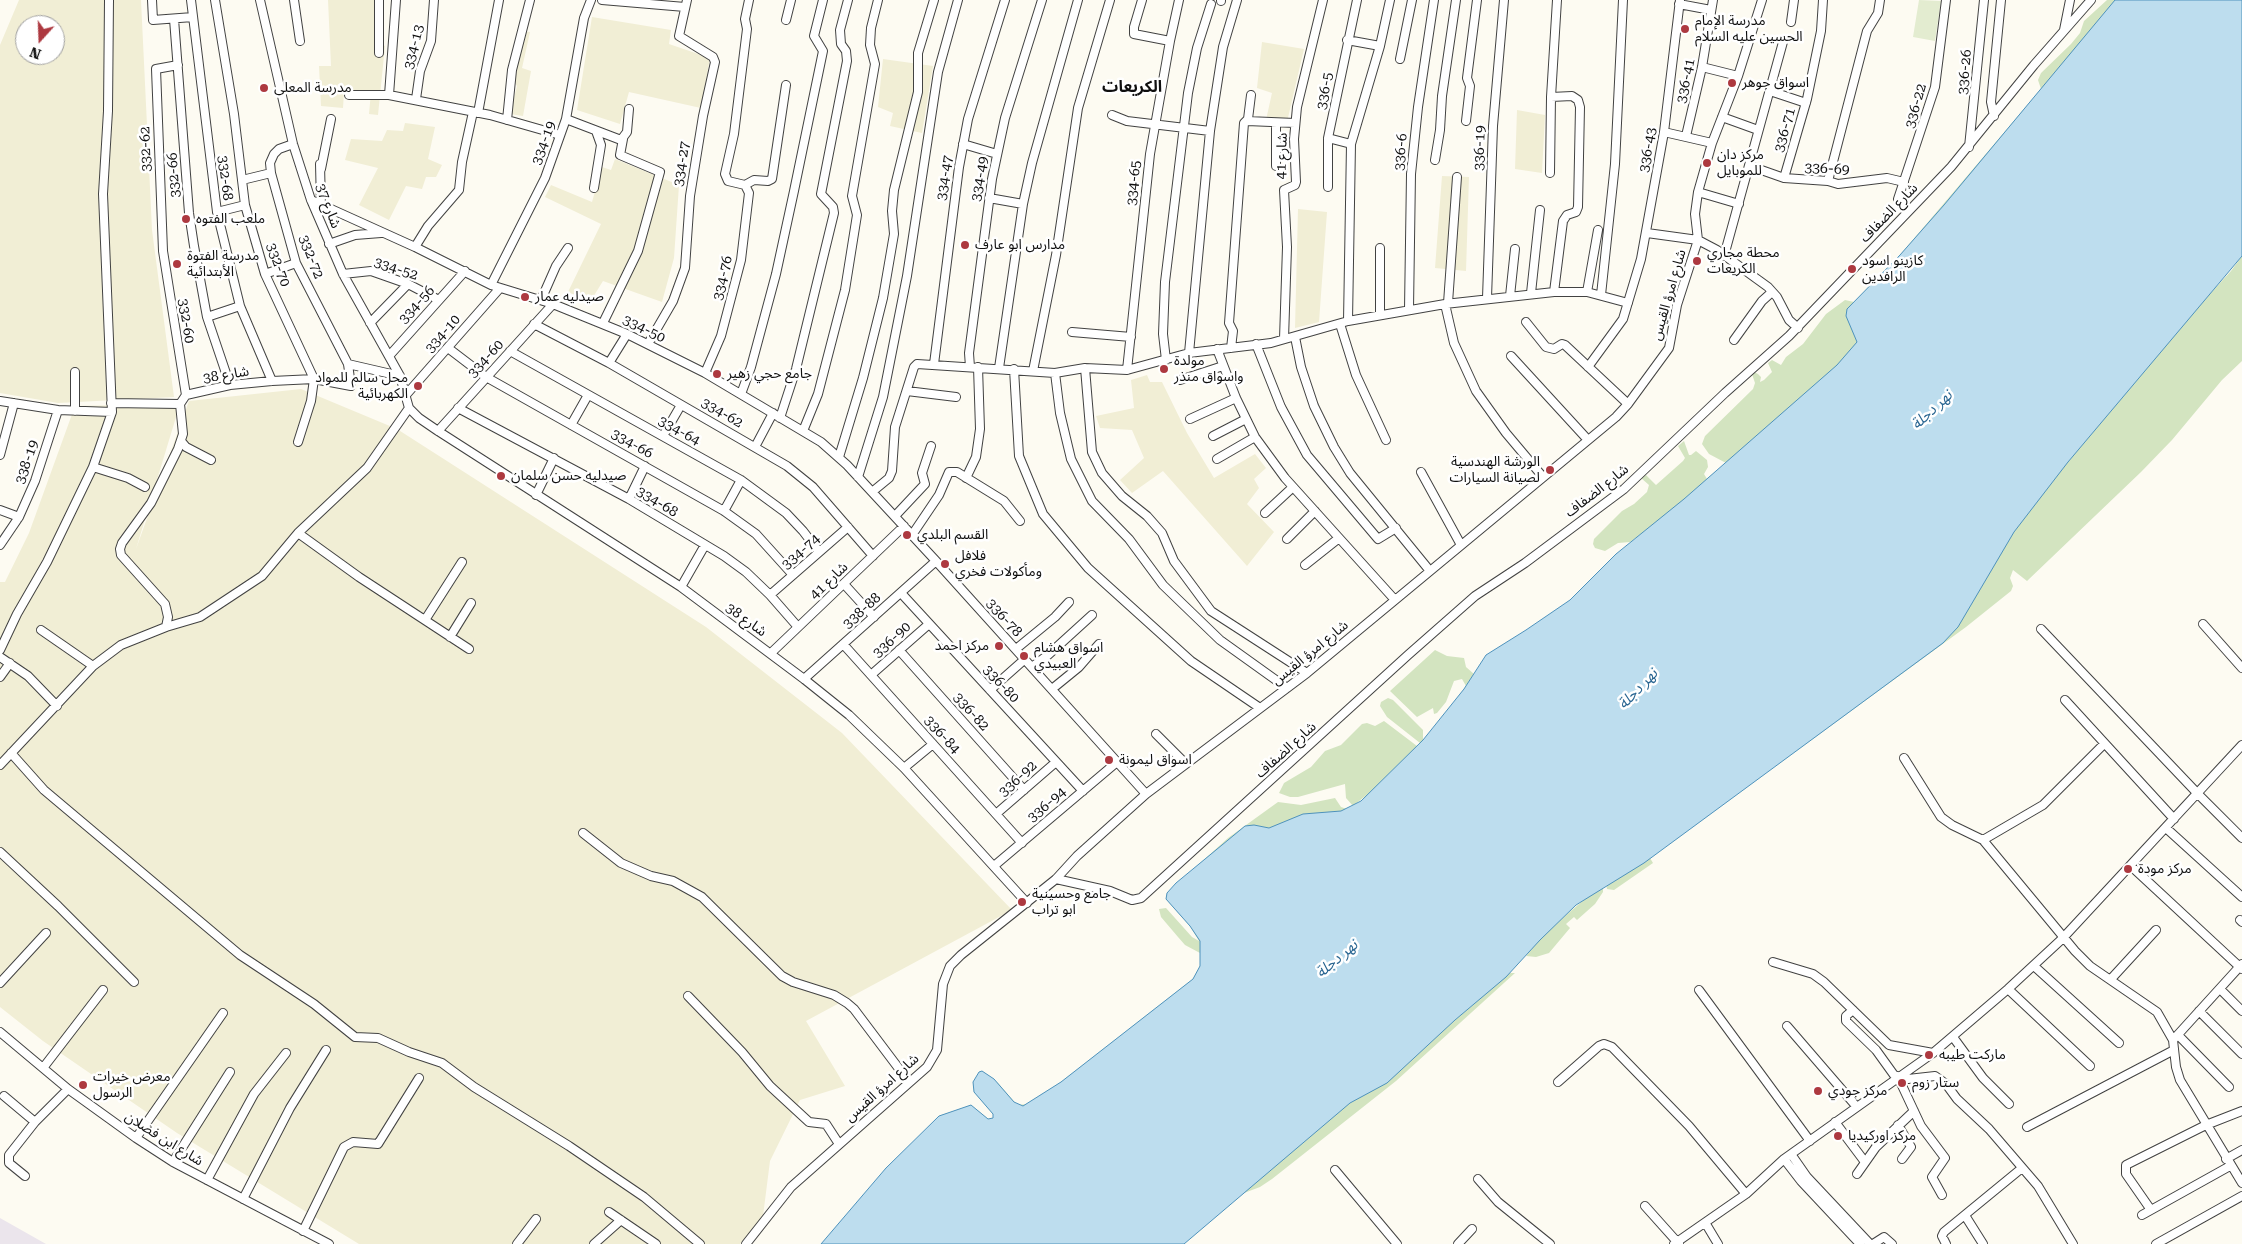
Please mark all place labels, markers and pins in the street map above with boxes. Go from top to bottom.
place label: مدرسة الإمام الحسين عليه السلام [1695,13,1803,46]
marker: مدرسة الإمام الحسين عليه السلام [1679,23,1691,35]
place label: اسواق جوهر [1742,75,1809,91]
marker: اسواق جوهر [1726,77,1738,89]
place label: مدرسة المعلى [274,80,352,96]
marker: مدرسة المعلى [258,82,270,94]
place label: مركز دان للموبايل [1717,147,1764,180]
marker: مركز دان للموبايل [1701,157,1713,169]
place label: ملعب الفتوه [196,211,265,227]
marker: ملعب الفتوه [180,213,192,225]
place label: مدارس ابو عارف [975,237,1065,253]
marker: مدارس ابو عارف [959,239,971,251]
place label: محطة مجاري الكريعات [1707,245,1780,278]
place label: مدرسة الفتوة الأبتدائية [187,248,259,280]
place label: كازينو اسود الرافدين [1862,253,1923,286]
marker: محطة مجاري الكريعات [1691,255,1703,267]
marker: مدرسة الفتوة الأبتدائية [171,258,183,270]
marker: كازينو اسود الرافدين [1846,263,1858,275]
place label: صيدليه عمار [535,289,604,305]
marker: صيدليه عمار [519,291,531,303]
place label: مولدة واسواق منذر [1174,353,1244,386]
marker: مولدة واسواق منذر [1158,363,1170,375]
place label: جامع حجي زهير [727,366,812,382]
marker: جامع حجي زهير [711,368,723,380]
place label: محل سالم للمواد الكهربائية [315,370,408,402]
marker: محل سالم للمواد الكهربائية [412,380,424,392]
place label: الورشة الهندسية لصيانة السيارات [1449,454,1540,487]
marker: الورشة الهندسية لصيانة السيارات [1544,464,1556,476]
place label: صيدليه حسن سلمان [511,468,626,484]
marker: صيدليه حسن سلمان [495,470,507,482]
place label: القسم البلدي [917,527,988,543]
marker: القسم البلدي [901,529,913,541]
place label: فلافل ومأكولات فخري [955,548,1042,580]
marker: فلافل ومأكولات فخري [939,558,951,570]
place label: مركز احمد [935,638,989,654]
marker: مركز احمد [993,640,1005,652]
place label: اسواق هشام العبيدي [1034,640,1103,672]
marker: اسواق هشام العبيدي [1018,650,1030,662]
place label: اسواق ليمونة [1119,752,1192,768]
marker: اسواق ليمونة [1103,754,1115,766]
place label: مركز مودة [2138,861,2191,877]
marker: مركز مودة [2122,863,2134,875]
place label: جامع وحسينية ابو تراب [1032,886,1111,919]
marker: جامع وحسينية ابو تراب [1016,896,1028,908]
place label: ماركت طيبه [1939,1047,2006,1063]
marker: ماركت طيبه [1923,1049,1935,1061]
place label: معرض خيرات الرسول [93,1069,170,1102]
place label: ستار زوم [1912,1075,1959,1091]
marker: ستار زوم [1896,1077,1908,1089]
marker: معرض خيرات الرسول [77,1079,89,1091]
place label: مركز جودي [1828,1083,1887,1099]
marker: مركز جودي [1812,1085,1824,1097]
place label: مركز اوركيديا [1848,1128,1916,1144]
marker: مركز اوركيديا [1832,1130,1844,1142]

